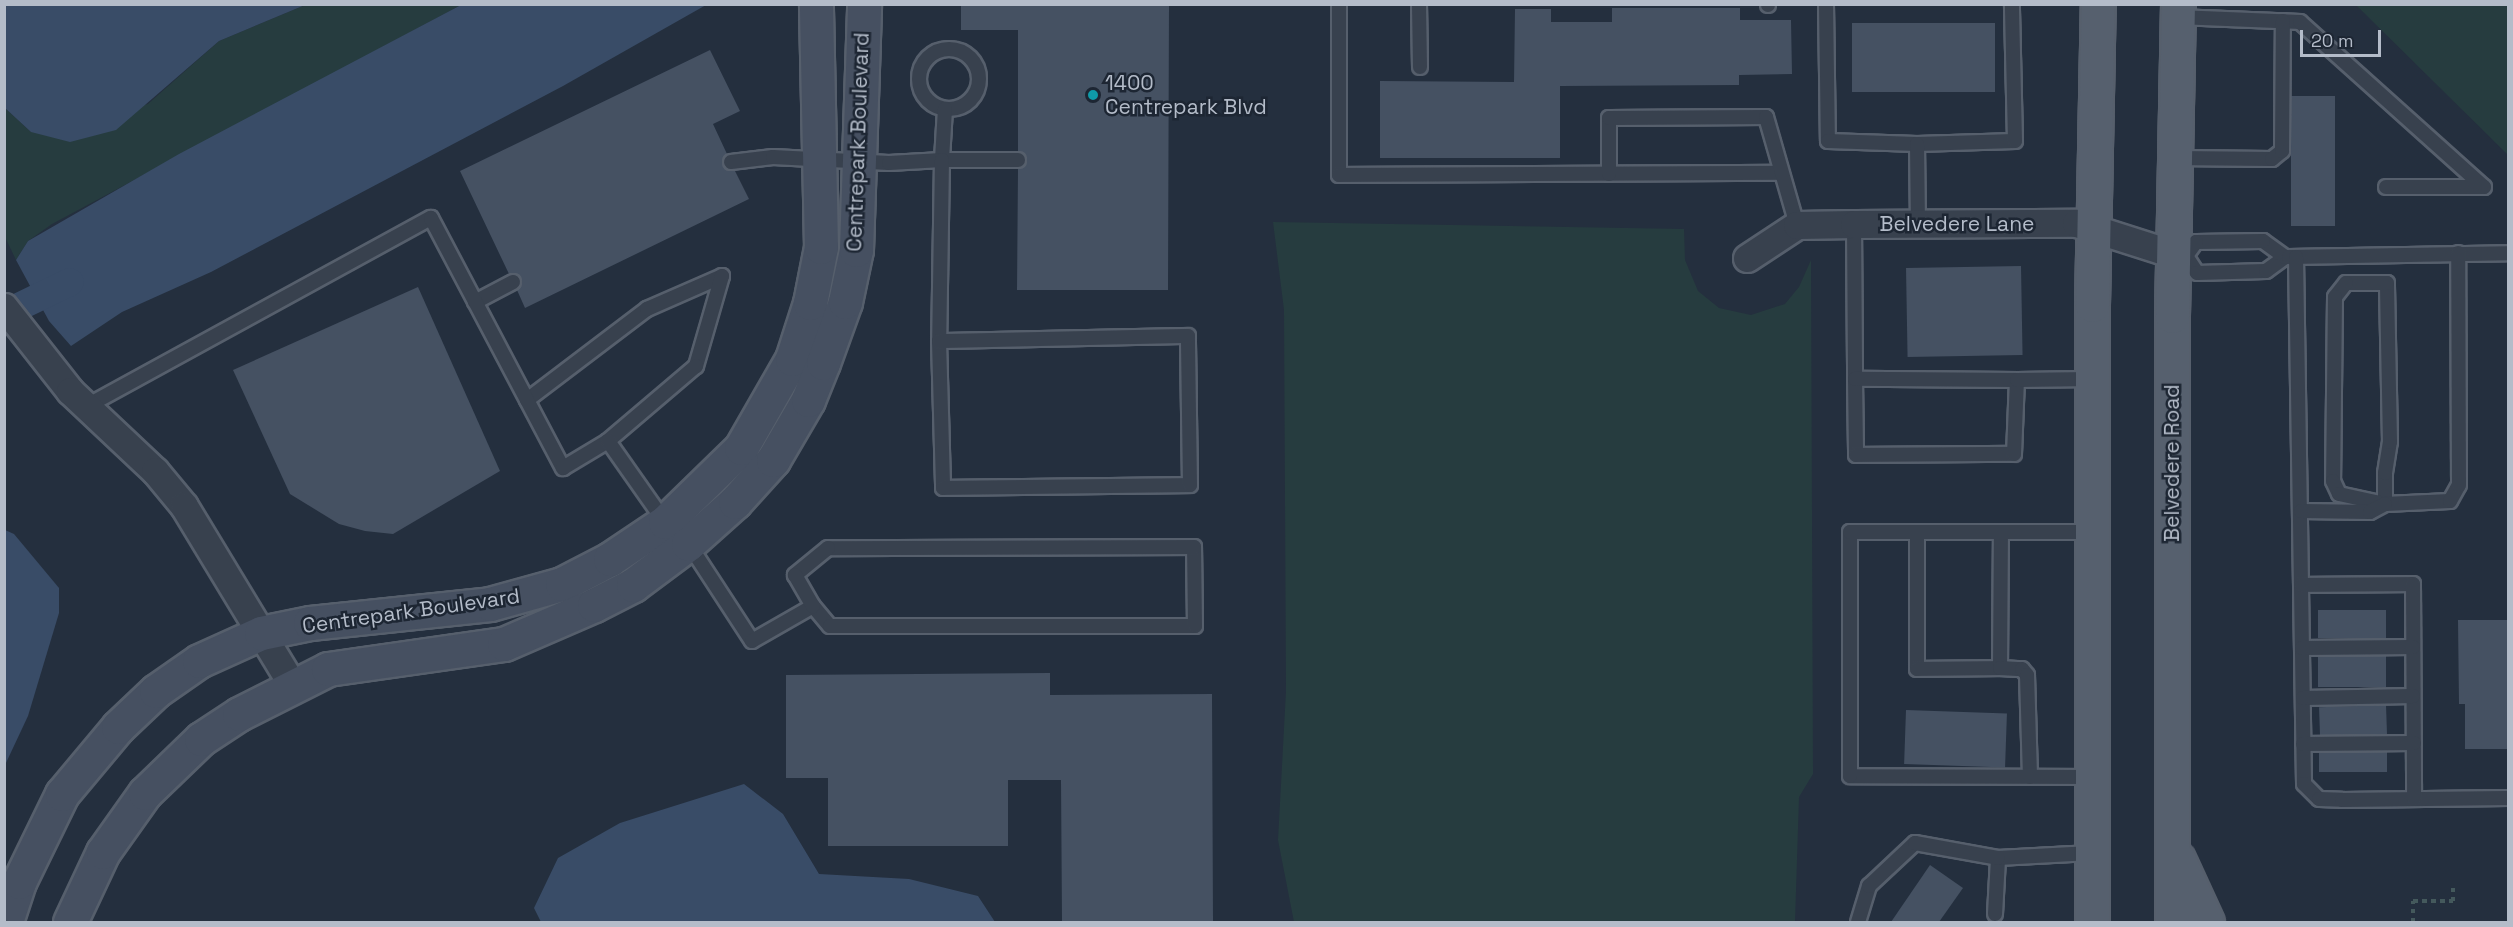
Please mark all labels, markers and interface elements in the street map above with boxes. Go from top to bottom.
scale bar [2303,18,2384,56]
text: 20 m [2311,29,2354,52]
street label: Centrepark Boulevard [842,32,874,252]
place label: 1400 Centrepark Blvd [1105,70,1267,120]
marker: 1400 Centrepark Blvd [1086,88,1100,102]
street label: Belvedere Lane [1880,211,2034,237]
street label: Belvedere Road [2159,384,2185,542]
street label: Centrepark Boulevard [301,583,521,639]

